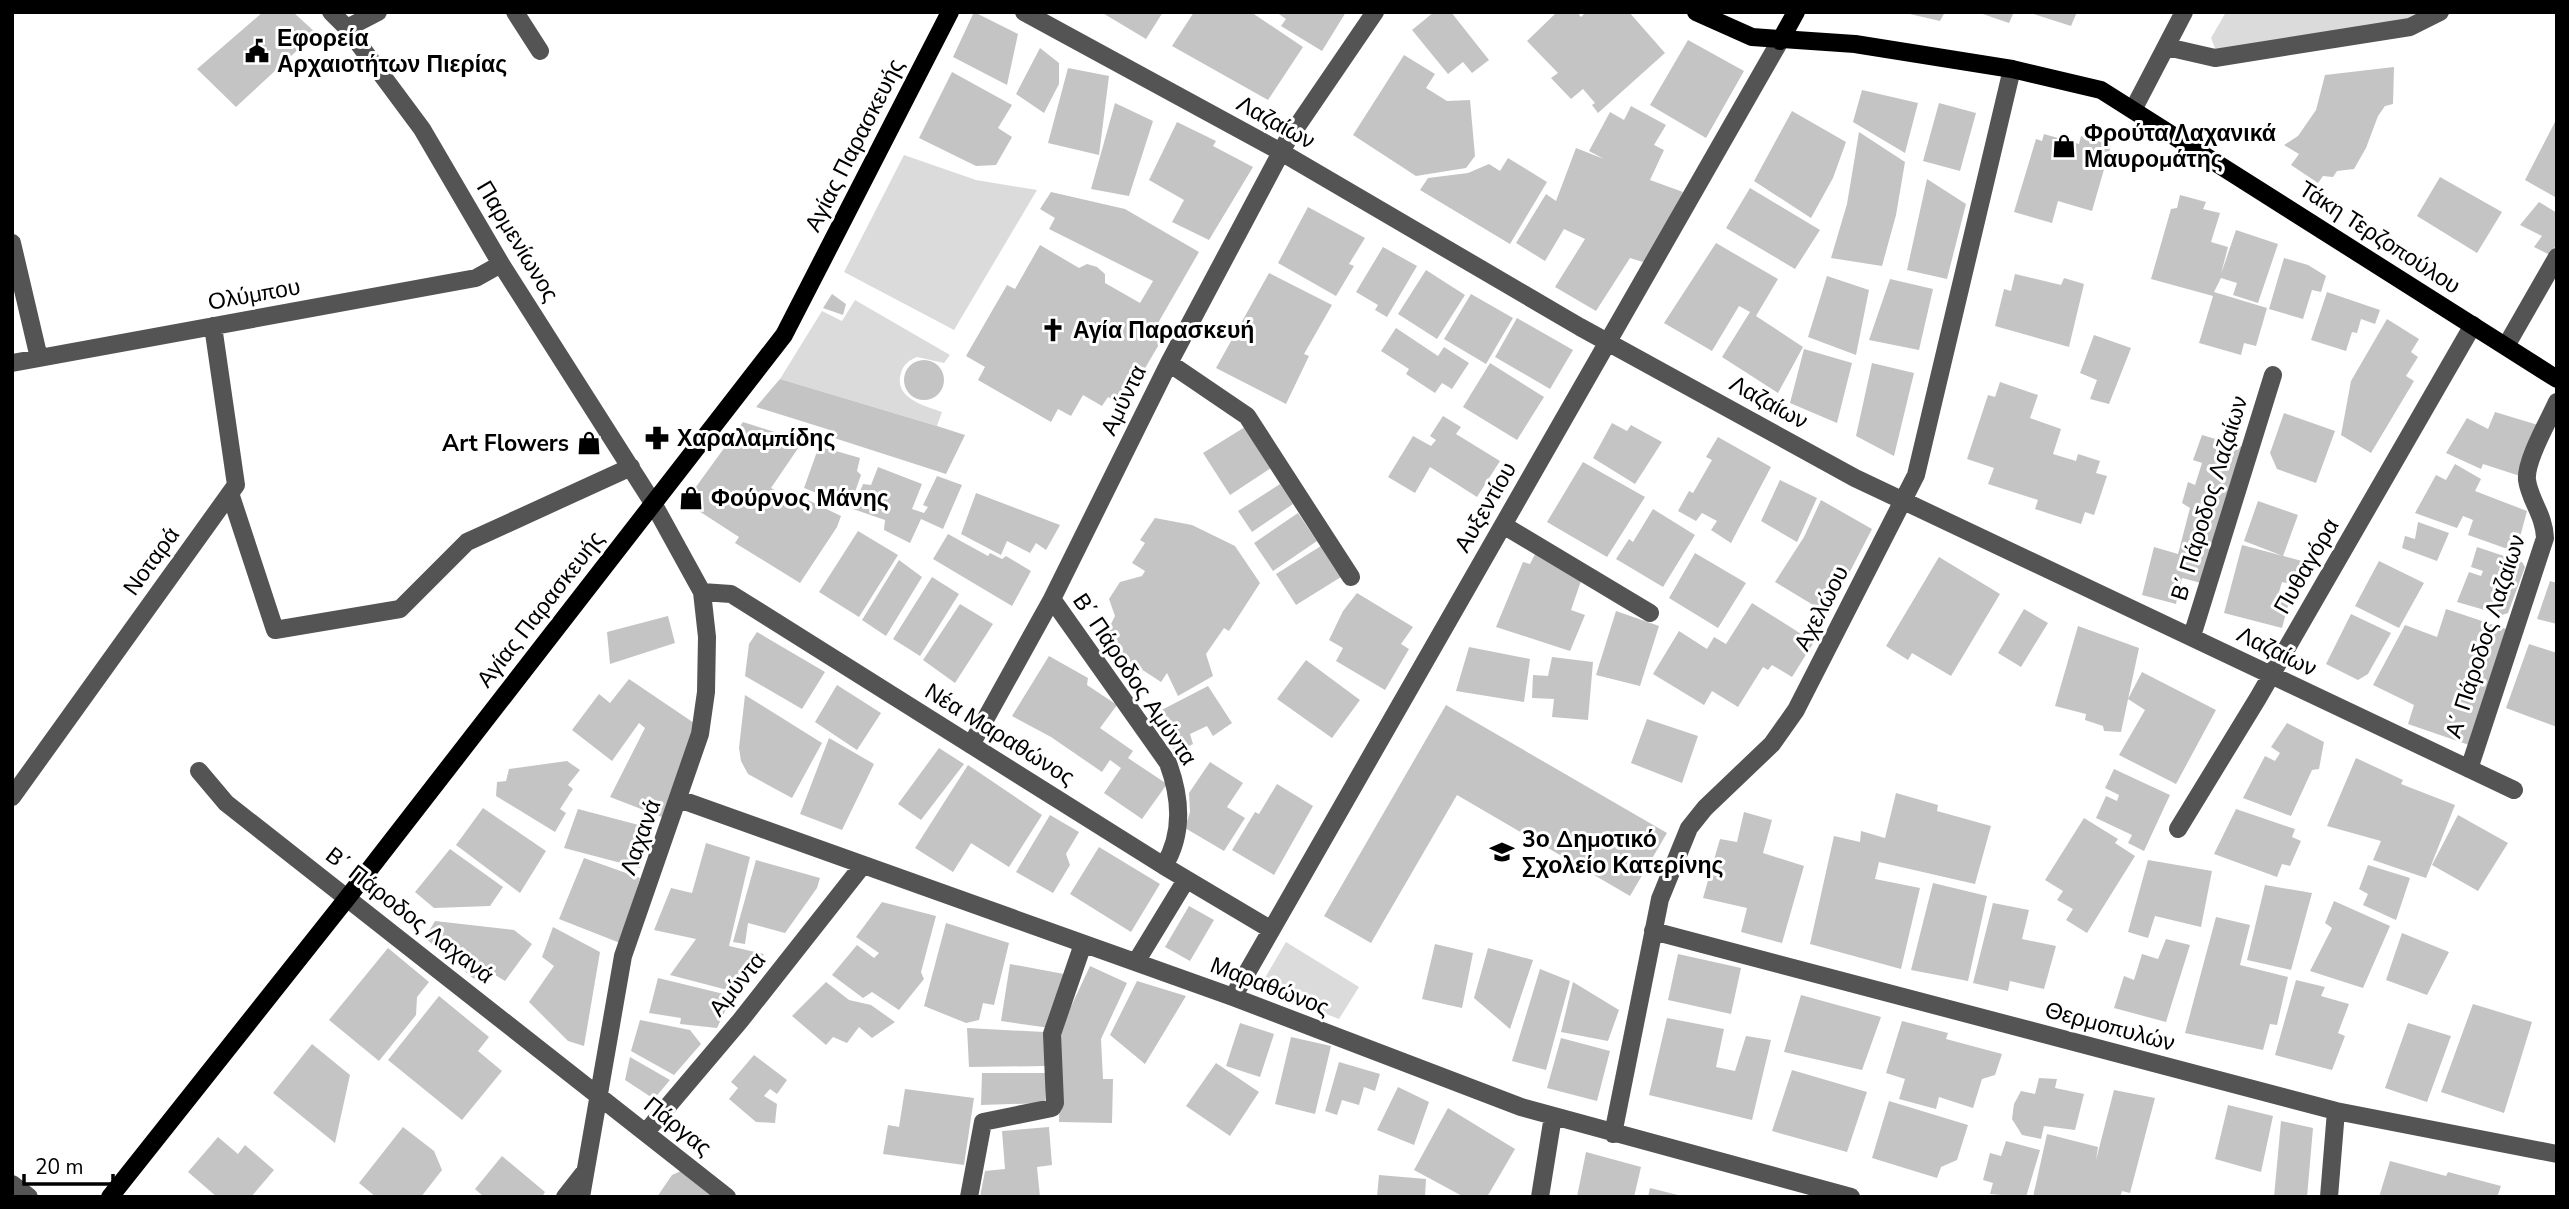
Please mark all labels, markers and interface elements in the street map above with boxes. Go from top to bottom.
place label: Εφορεία Αρχαιοτήτων Πιερίας [277,23,507,80]
public building icon: Εφορεία Αρχαιοτήτων Πιερίας [243,37,271,65]
street label: Αγίας Παρασκευής [797,53,912,237]
street label: Λαζαίων [1231,88,1321,157]
place label: Φρούτα Λαχανικά Μαυρομάτης [2084,118,2276,175]
shop icon: Φρούτα Λαχανικά Μαυρομάτης [2050,132,2078,160]
street label: Τάκη Τερζοπούλου [2293,174,2466,301]
street label: Παρμενίωνος [469,175,566,308]
street label: Ολύμπου [206,271,303,318]
place label: Αγία Παρασκευή [1073,315,1254,346]
church icon: Αγία Παρασκευή [1039,316,1067,344]
street label: Αμύντα [1093,360,1154,440]
street label: Λαζαίων [1724,368,1814,437]
street label: Β΄ Πάροδος Λαζαίων [2164,392,2255,604]
place label: Χαραλαμπίδης [677,423,835,454]
pharmacy icon: Χαραλαμπίδης [643,424,671,452]
place label: Art Flowers [442,428,569,459]
shop icon: Art Flowers [575,429,603,457]
street label: Αυξεντίου [1447,456,1524,558]
place label: Φούρνος Μάνης [711,483,889,514]
shop icon: Φούρνος Μάνης [677,484,705,512]
street label: Πυθαγόρα [2267,513,2346,620]
street label: Νοταρά [116,521,187,602]
street label: Αγίας Παρασκευής [470,525,611,694]
street label: Α΄ Πάροδος Λαζαίων [2438,530,2533,742]
street label: Αχελώου [1787,560,1856,656]
street label: Β΄ Πάροδος Αμύντα [1065,587,1204,772]
street label: Λαζαίων [2232,619,2322,684]
street label: Νέα Μαραθώνος [919,676,1080,793]
street label: Λαχανά [613,795,668,879]
place label: 3ο Δημοτικό Σχολείο Κατερίνης [1522,824,1723,881]
school or university icon: 3ο Δημοτικό Σχολείο Κατερίνης [1488,838,1516,866]
street label: Β΄ Πάροδος Λαχανά [319,840,500,991]
street label: Αμύντα [702,946,773,1023]
street label: Μαραθώνος [1206,950,1334,1023]
street label: Θερμοπυλών [2041,994,2178,1059]
street label: Πάργας [637,1090,718,1163]
scale bar [24,1142,114,1186]
text: 20 m [35,1153,84,1181]

